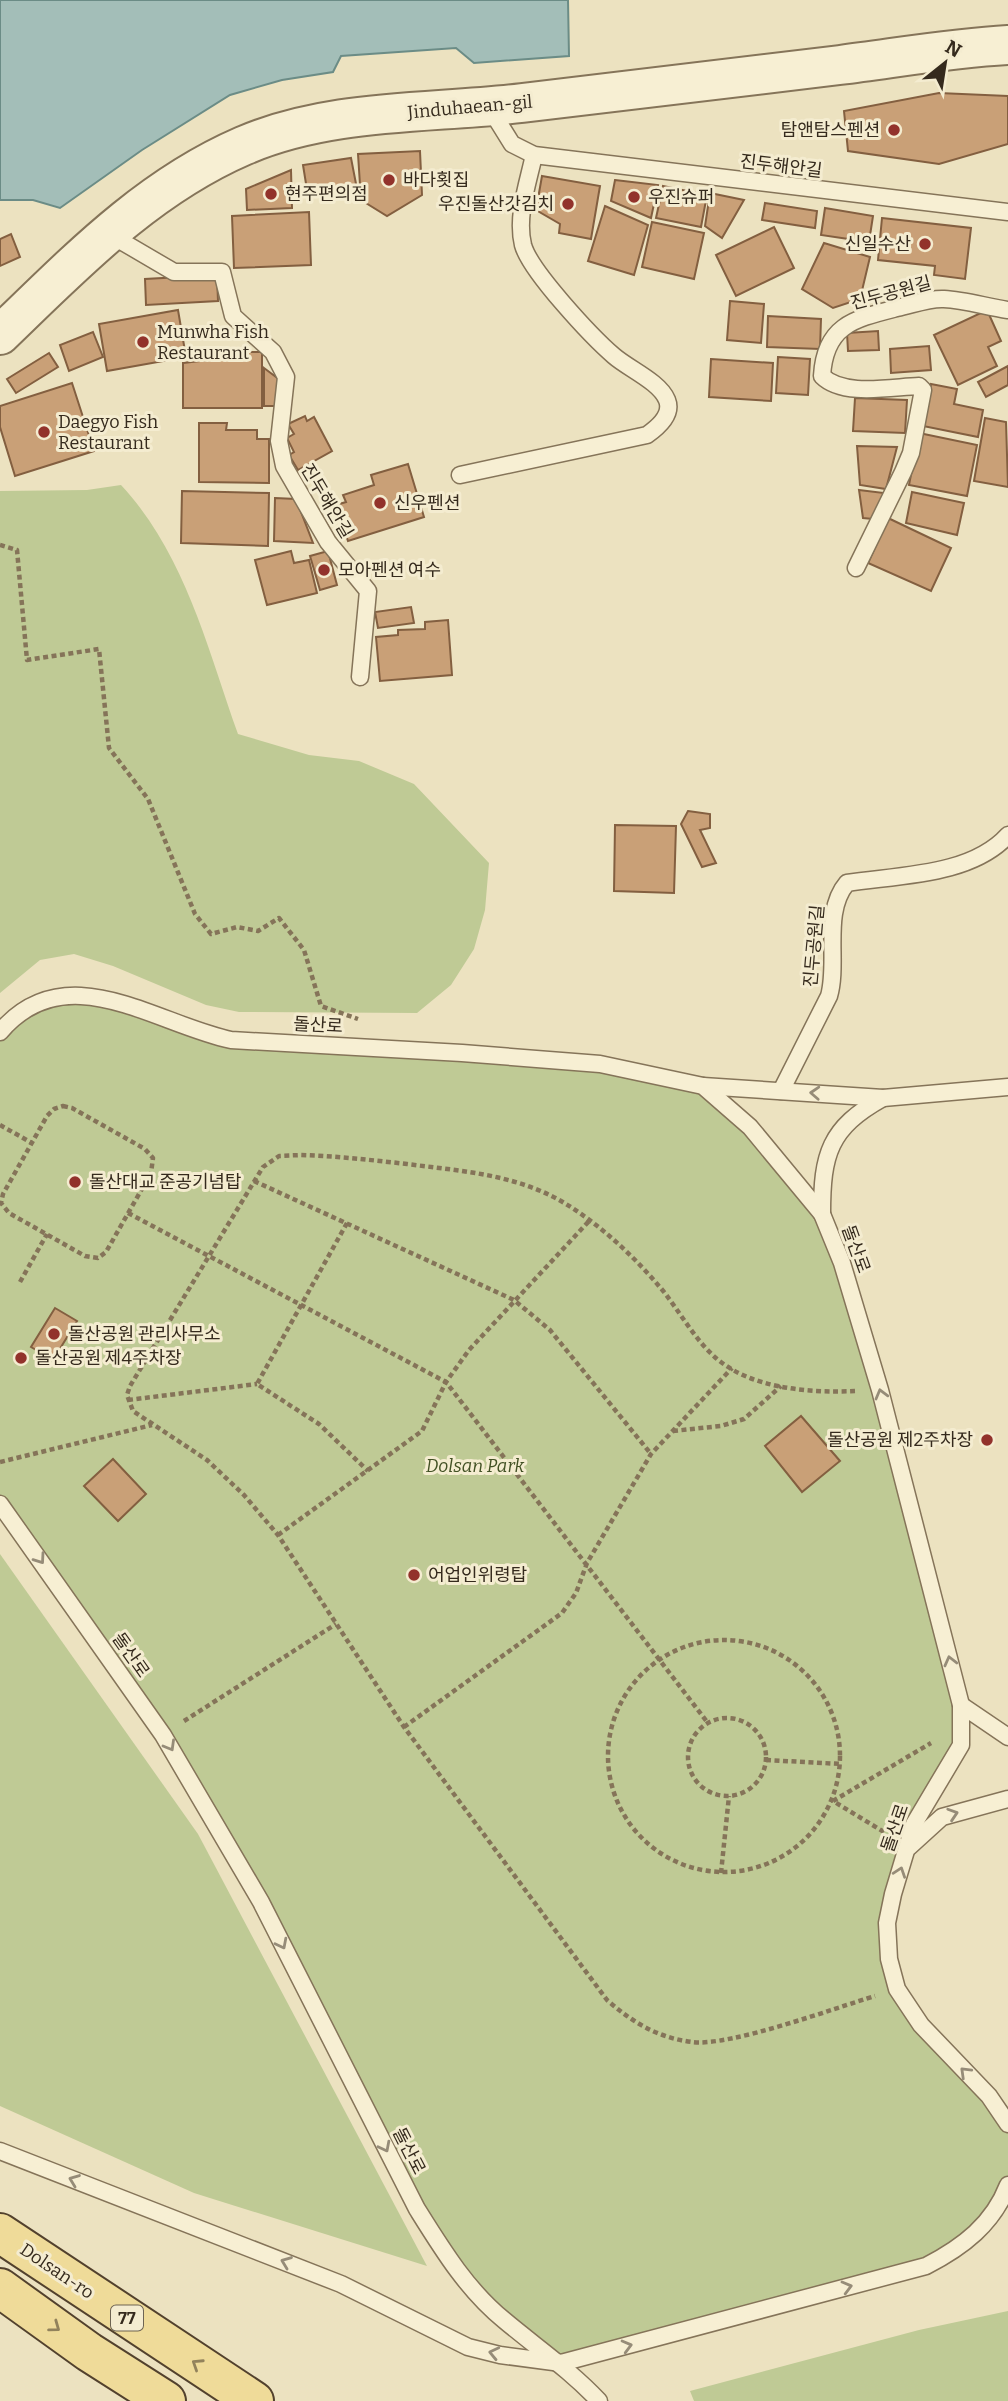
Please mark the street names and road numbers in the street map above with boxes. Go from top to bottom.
street label: Jinduhaean-gil [406,91,533,124]
street label: 진두해안길 [739,150,823,182]
street label: 진두공원길 [848,272,934,314]
street label: 진두해안길 [296,460,358,542]
street label: 진두공원길 [799,904,829,988]
street label: 돌산로 [293,1013,343,1037]
street label: 돌산로 [837,1222,875,1276]
street label: 돌산로 [108,1628,154,1682]
street label: 돌산로 [877,1801,913,1855]
street label: 돌산로 [388,2124,430,2178]
street label: Dolsan-ro [16,2238,98,2304]
road number: 77 [111,2306,143,2330]

